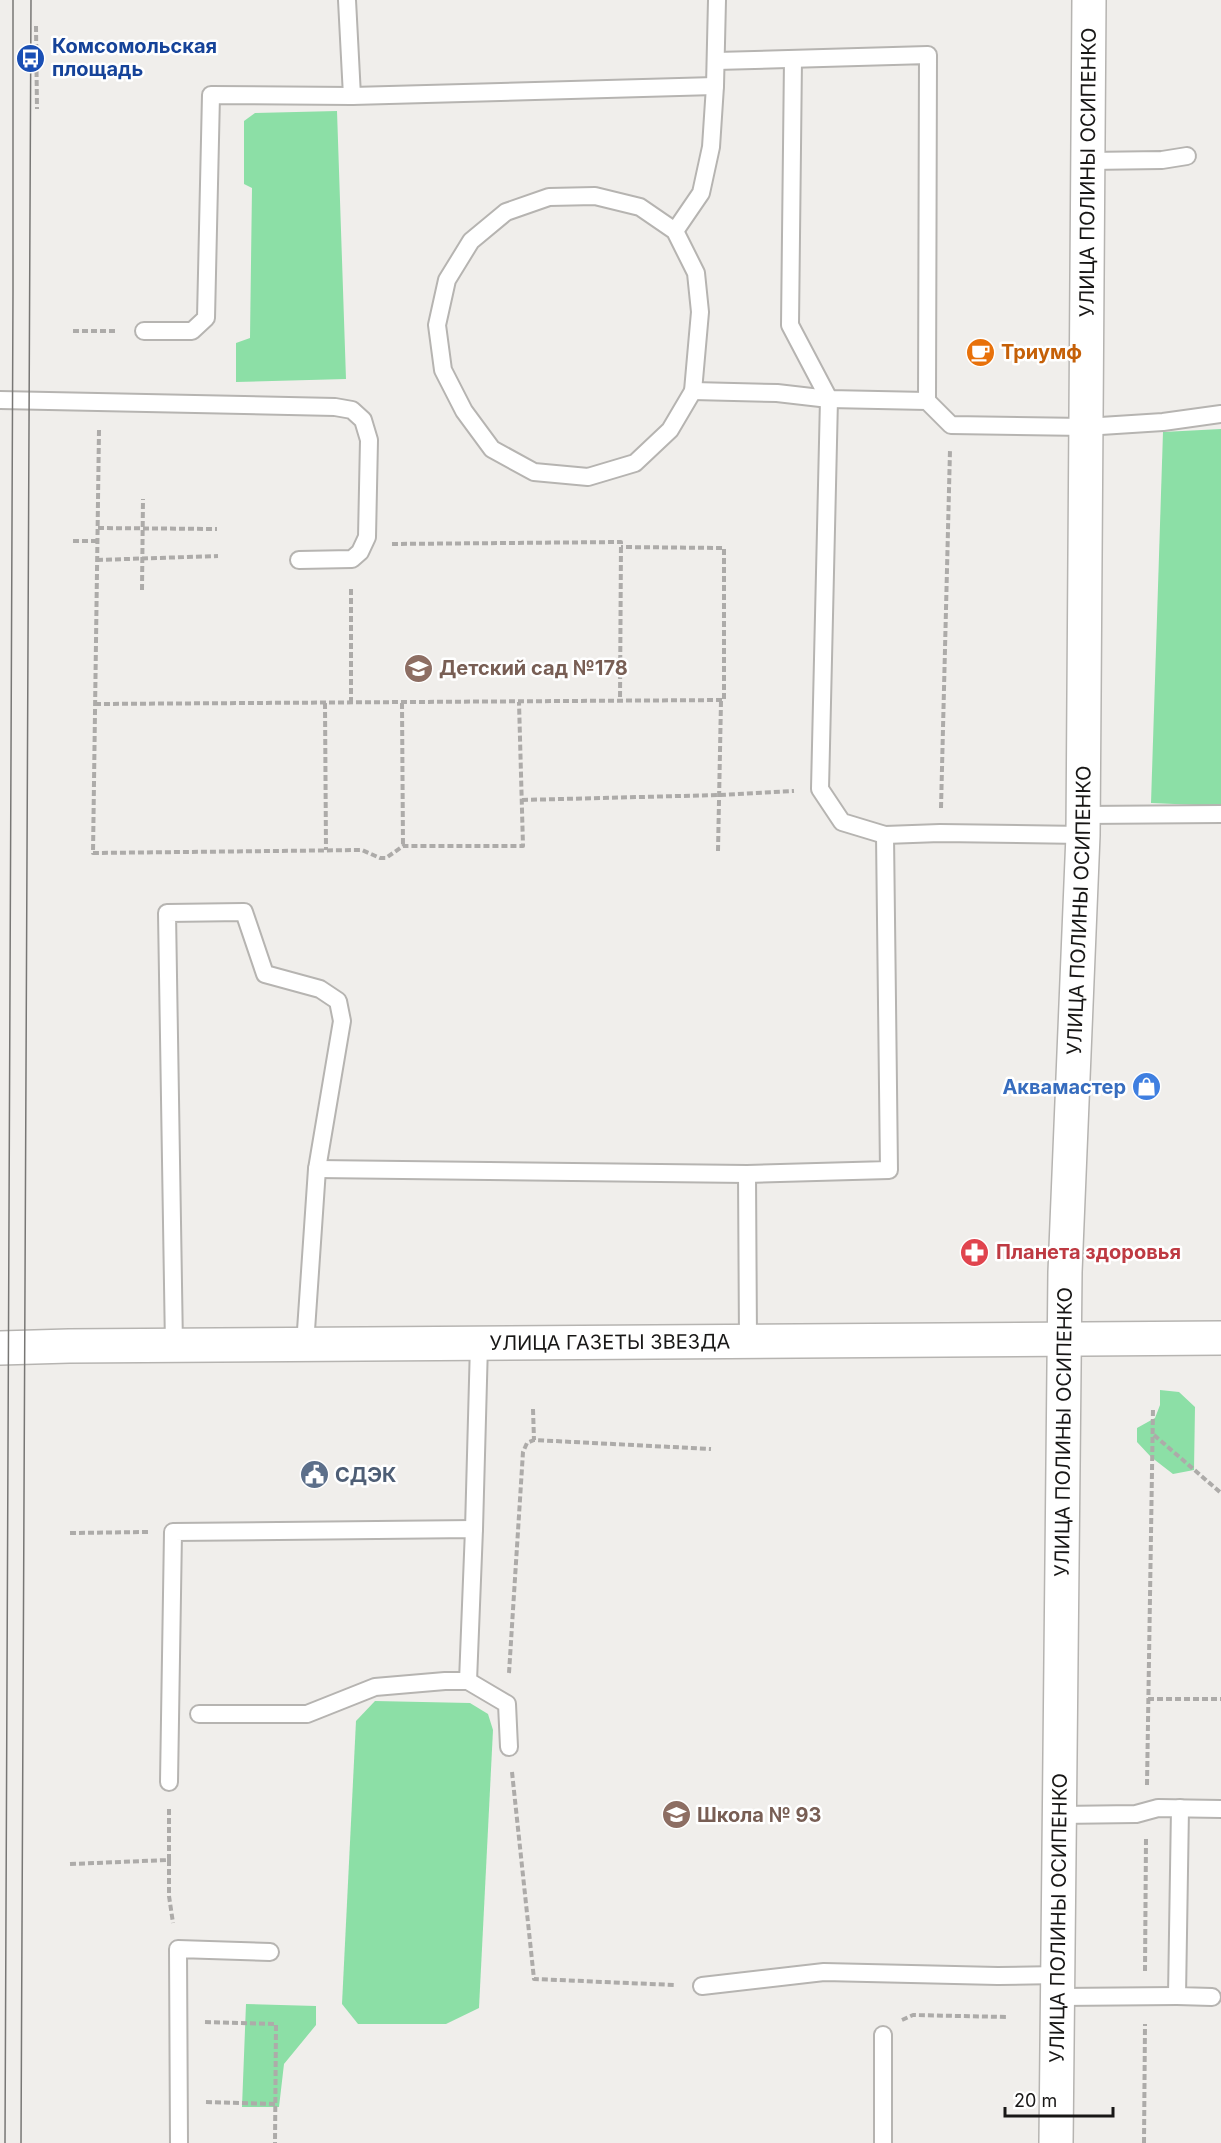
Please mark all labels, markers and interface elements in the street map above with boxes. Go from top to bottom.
street label: УЛИЦА ПОЛИНЫ ОСИПЕНКО [1075,28,1101,317]
place label: Комсомольская площадь [52,34,217,81]
bus stop icon: Комсомольская площадь [15,42,47,74]
cafe icon: Триумф [964,336,996,368]
place label: Триумф [1001,340,1082,364]
school or university icon: Детский сад №178 [402,652,434,684]
place label: Детский сад №178 [439,656,628,680]
street label: УЛИЦА ПОЛИНЫ ОСИПЕНКО [1062,765,1095,1056]
shop icon: Аквамастер [1131,1071,1163,1103]
place label: Аквамастер [1002,1075,1126,1099]
pharmacy icon: Планета здоровья [959,1236,991,1268]
place label: Планета здоровья [996,1240,1181,1264]
street label: УЛИЦА ПОЛИНЫ ОСИПЕНКО [1050,1287,1077,1577]
street label: УЛИЦА ГАЗЕТЫ ЗВЕЗДА [489,1329,731,1355]
public building icon: СДЭК [298,1459,330,1491]
place label: СДЭК [335,1463,396,1487]
street label: УЛИЦА ПОЛИНЫ ОСИПЕНКО [1045,1773,1072,2063]
school or university icon: Школа № 93 [660,1799,692,1831]
place label: Школа № 93 [697,1803,821,1827]
scale bar [1005,2080,1113,2118]
text: 20 m [1014,2090,1057,2111]

